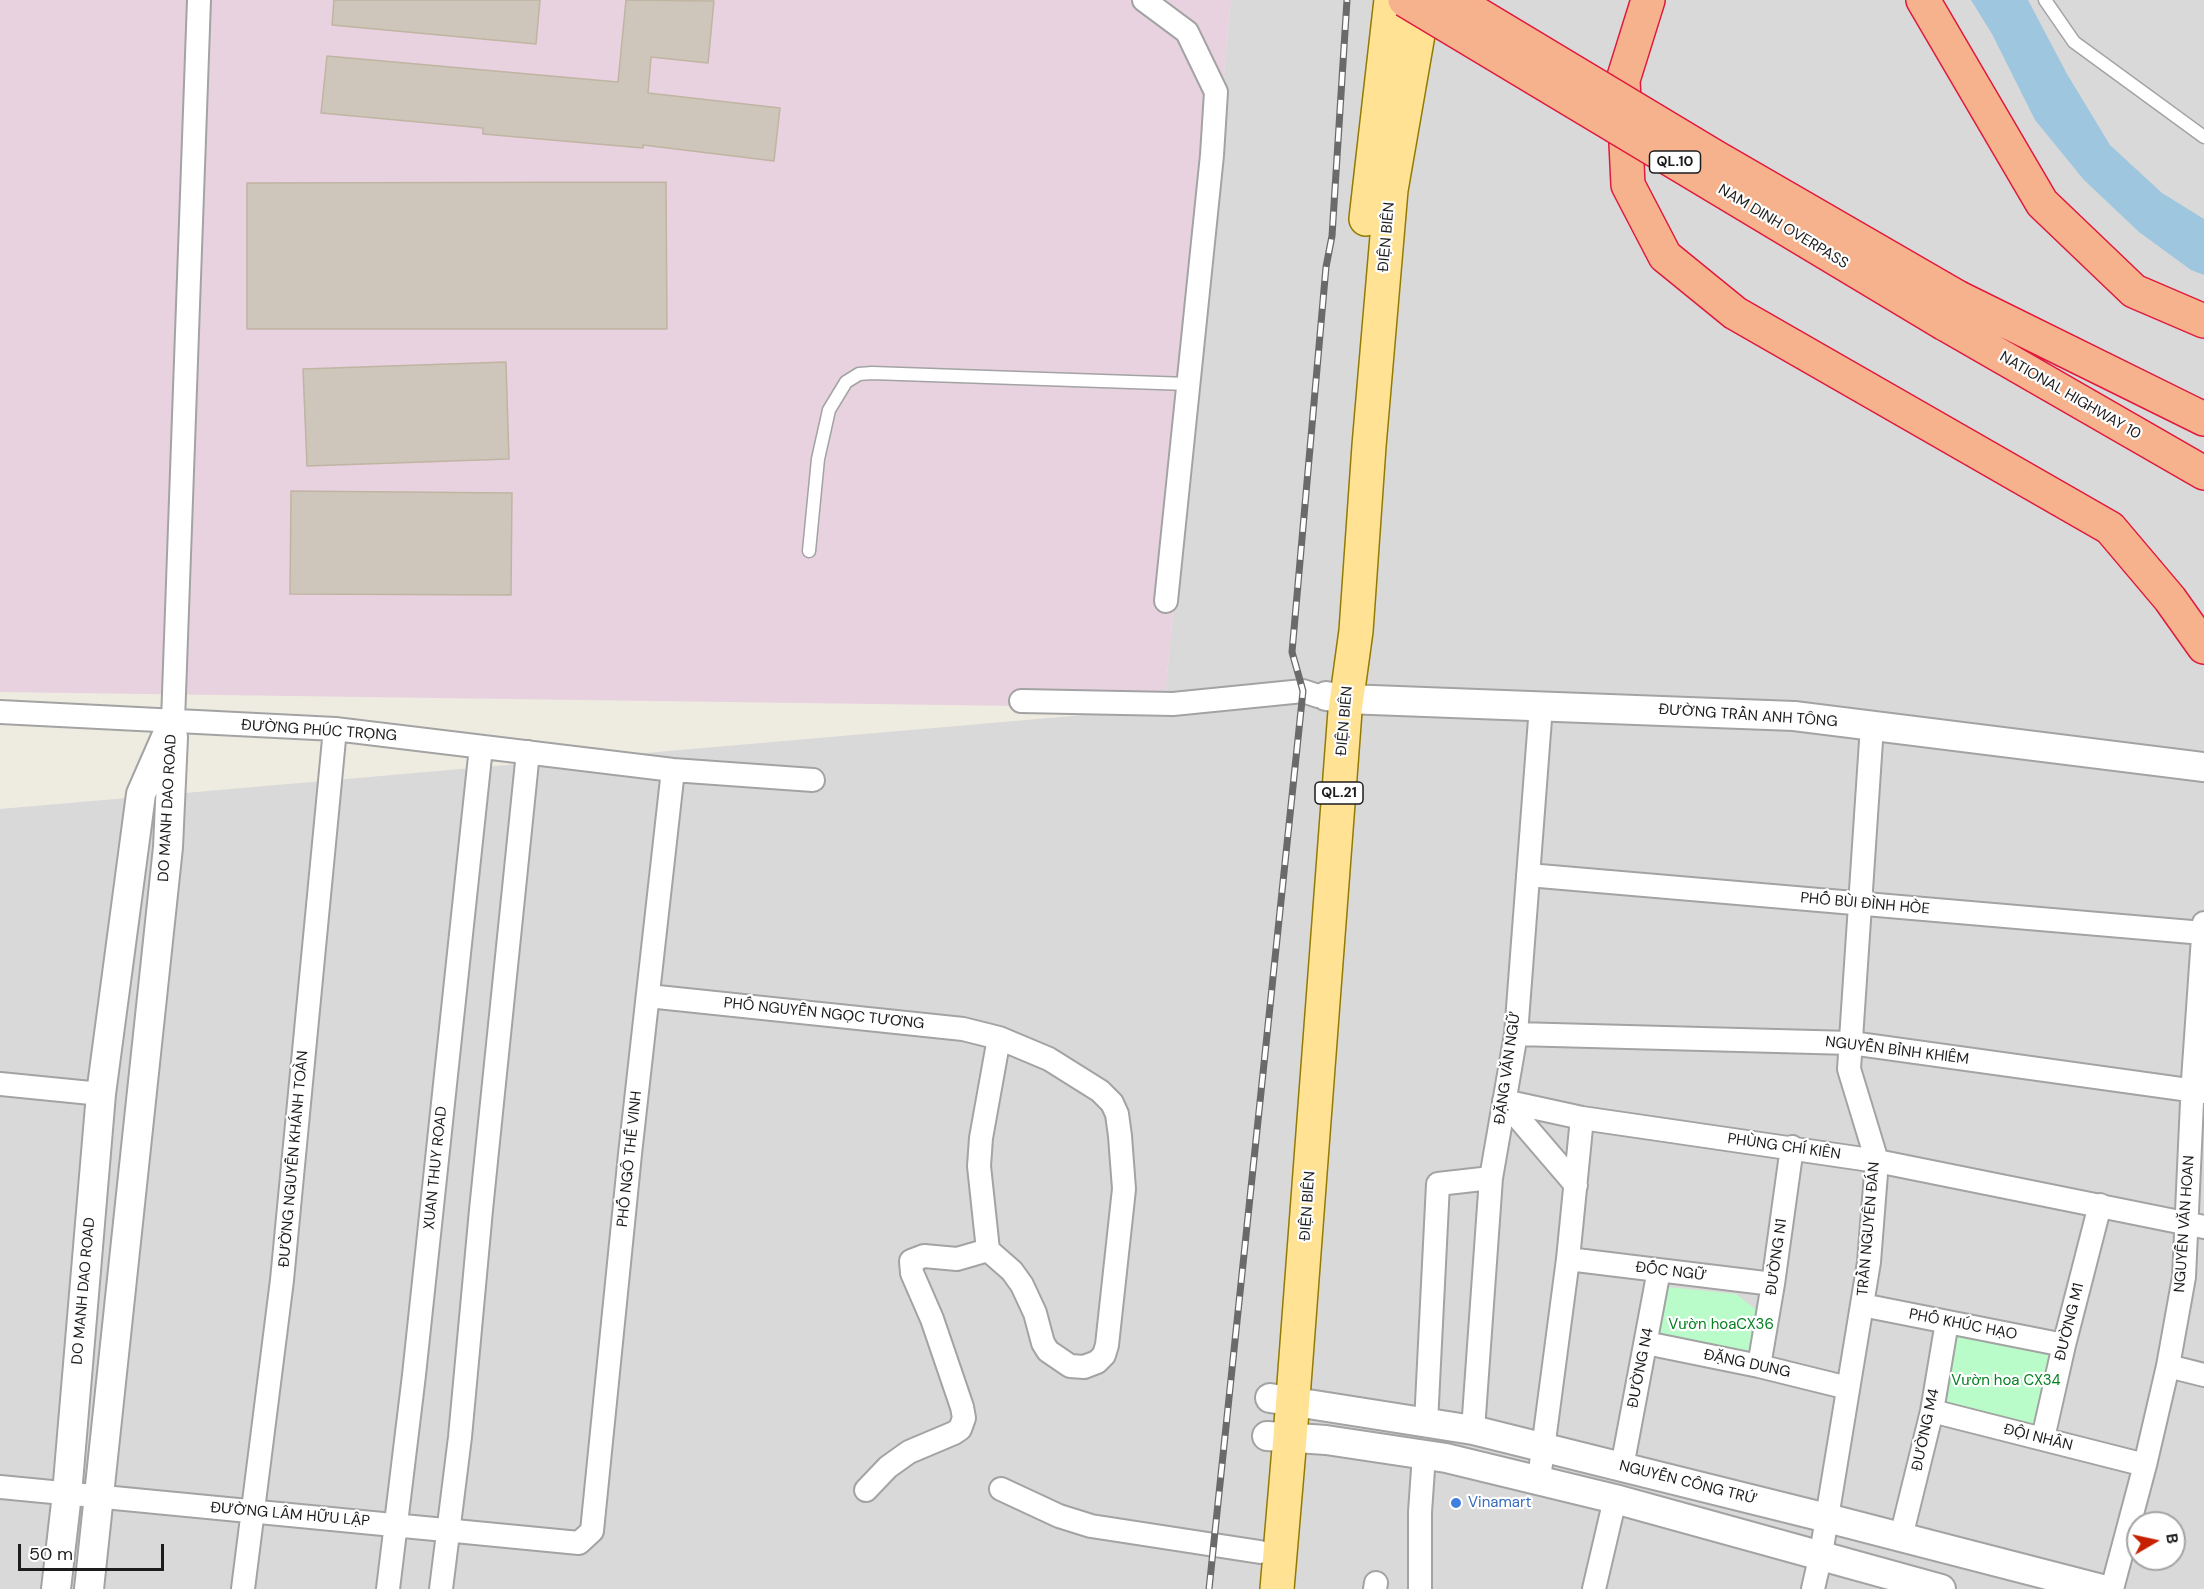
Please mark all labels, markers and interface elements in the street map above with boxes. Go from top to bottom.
road number: QL.10 [1650,151,1700,173]
street label: NAM DINH OVERPASS [1715,181,1851,273]
street label: ĐIỆN BIÊN [1375,201,1399,273]
street label: NATIONAL HIGHWAY 10 [1996,348,2144,444]
street label: ĐIỆN BIÊN [1333,685,1357,757]
street label: ĐƯỜNG TRẦN ANH TÔNG [1658,701,1838,731]
street label: ĐƯỜNG PHÚC TRỌNG [240,717,398,745]
street label: DO MANH DAO ROAD [155,734,181,882]
road number: QL.21 [1315,782,1363,804]
street label: PHỐ BÙI ĐÌNH HÒE [1800,889,1930,919]
street label: PHỐ NGUYỄN NGỌC TƯƠNG [723,995,925,1033]
street label: ĐẶNG VĂN NGỮ [1491,1010,1525,1126]
street label: NGUYỄN BỈNH KHIÊM [1824,1033,1970,1069]
street label: ĐƯỜNG NGUYỄN KHÁNH TOÀN [276,1050,312,1268]
street label: PHỐ NGÔ THẾ VINH [614,1090,646,1228]
street label: XUAN THUY ROAD [421,1105,451,1231]
street label: PHÙNG CHÍ KIÊN [1726,1130,1842,1164]
street label: NGUYỄN VĂN HOAN [2171,1155,2199,1293]
street label: TRẦN NGUYÊN ĐÁN [1854,1161,1884,1297]
street label: ĐIỆN BIÊN [1297,1171,1319,1241]
street label: DO MANH DAO ROAD [69,1217,99,1365]
street label: ĐƯỜNG N1 [1763,1218,1791,1296]
street label: ĐỐC NGỮ [1634,1259,1708,1285]
street label: ĐƯỜNG M1 [2052,1281,2088,1363]
street label: PHỐ KHÚC HẠO [1907,1306,2019,1344]
park label: Vườn hoaCX36 [1668,1316,1774,1334]
street label: ĐƯỜNG N4 [1624,1326,1658,1410]
street label: ĐẶNG DUNG [1702,1346,1792,1382]
park label: Vườn hoa CX34 [1951,1372,2061,1390]
street label: ĐƯỜNG M4 [1908,1387,1944,1473]
street label: ĐỘI NHÂN [2002,1421,2074,1455]
street label: NGUYỄN CÔNG TRỨ [1617,1457,1759,1509]
place label: Vinamart [1468,1494,1531,1512]
marker: Vinamart [1449,1496,1463,1510]
street label: ĐƯỜNG LÂM HỮU LẬP [210,1499,370,1531]
north arrow [2126,1511,2186,1571]
scale bar [21,1532,166,1570]
text: B [2161,1532,2183,1545]
text: 50 m [29,1542,73,1566]

